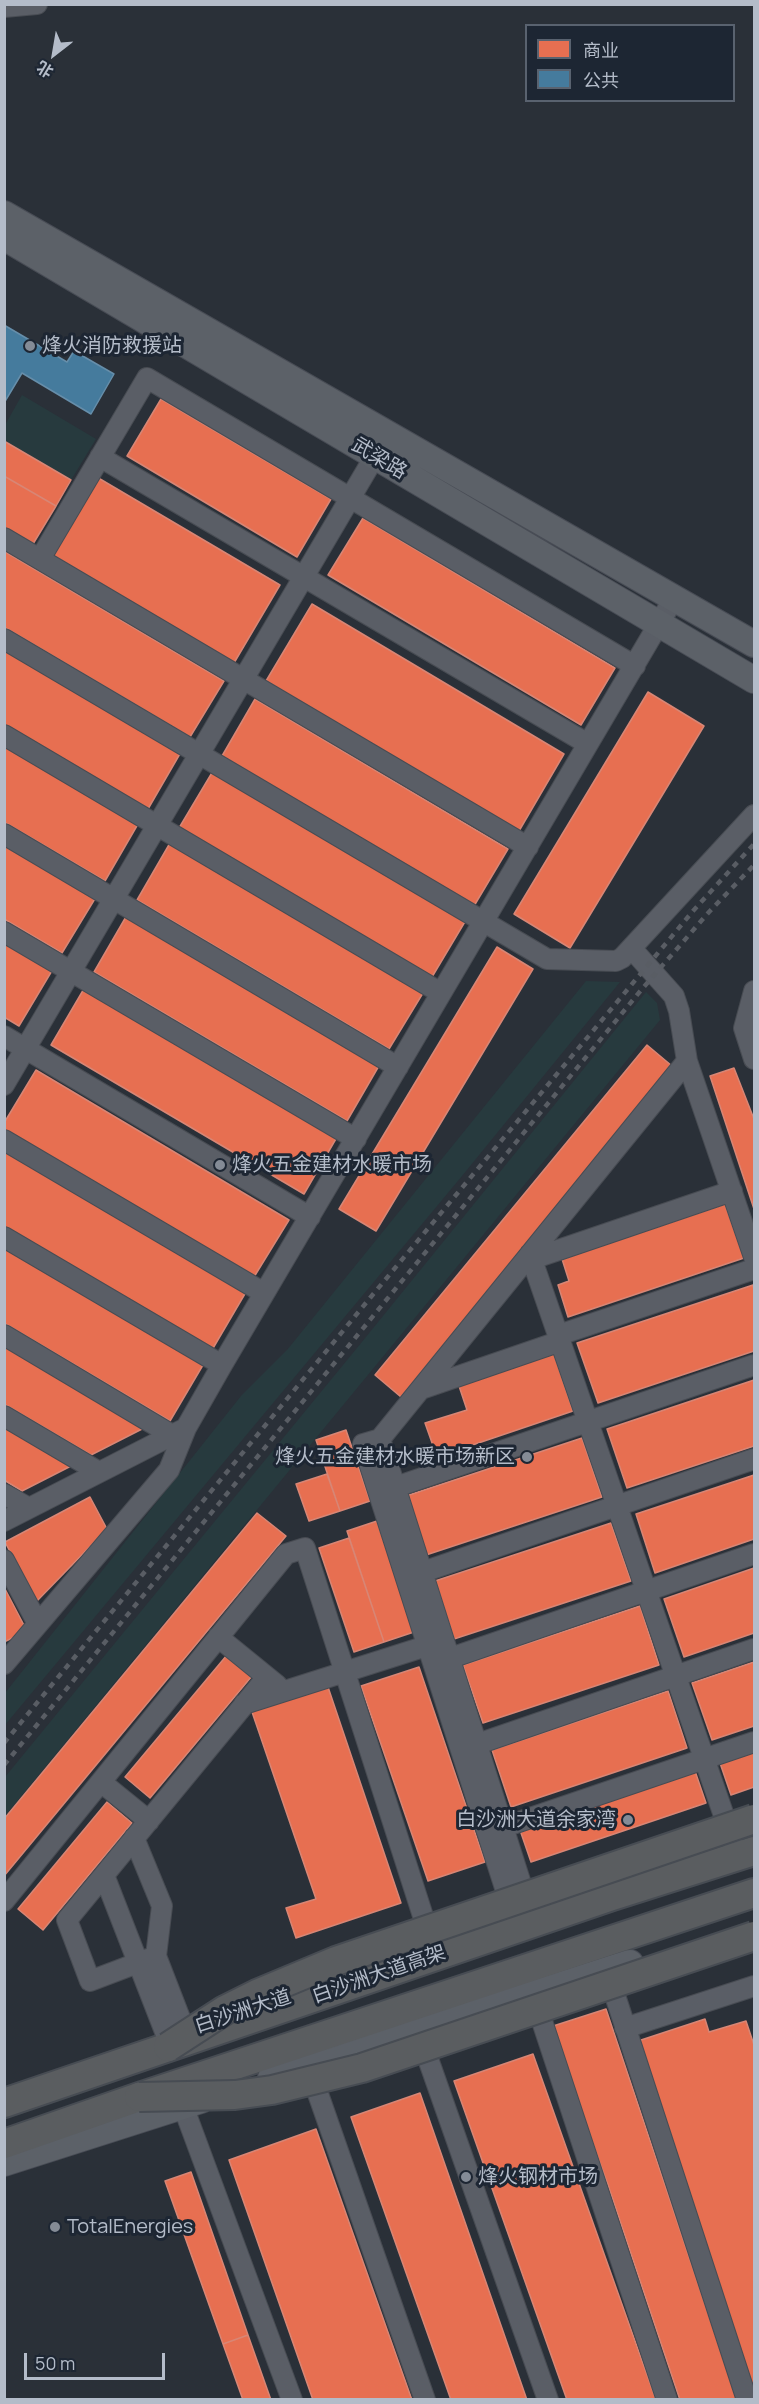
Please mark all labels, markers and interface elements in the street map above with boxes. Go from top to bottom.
north arrow [24,24,84,84]
legend [525,24,735,102]
text: 商业 [583,38,619,62]
text: 北 [32,56,57,83]
text: 公共 [583,68,619,92]
place label: 烽火消防救援站 [42,334,182,358]
marker: 烽火消防救援站 [23,339,37,353]
street label: 武梁路 [347,433,411,485]
place label: 烽火五金建材水暖市场 [232,1153,432,1177]
marker: 烽火五金建材水暖市场 [213,1158,227,1172]
place label: 烽火五金建材水暖市场新区 [275,1445,515,1469]
marker: 烽火五金建材水暖市场新区 [520,1450,534,1464]
place label: 白沙洲大道余家湾 [456,1808,616,1832]
marker: 白沙洲大道余家湾 [621,1813,635,1827]
street label: 白沙洲大道高架 [309,1941,449,2009]
street label: 白沙洲大道 [192,1985,294,2039]
place label: 烽火钢材市场 [478,2165,598,2189]
marker: 烽火钢材市场 [459,2170,473,2184]
place label: TotalEnergies [67,2215,193,2239]
marker: TotalEnergies [48,2220,62,2234]
scale bar [27,2341,168,2379]
text: 50 m [35,2351,75,2375]

